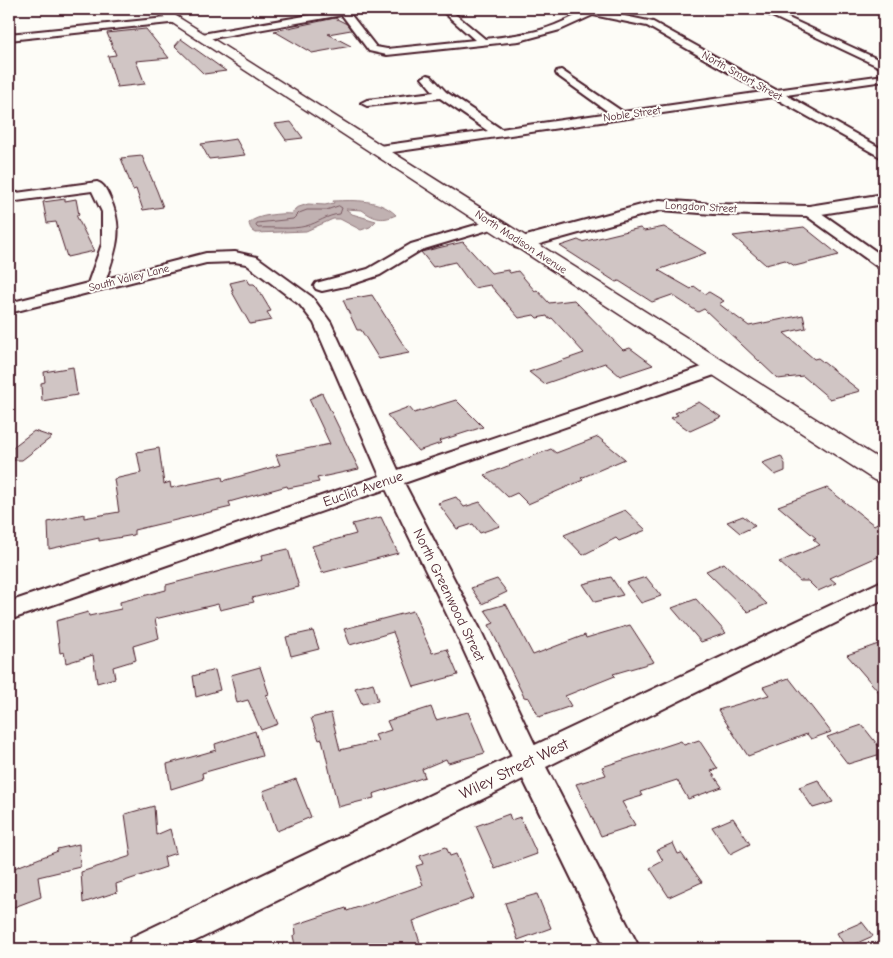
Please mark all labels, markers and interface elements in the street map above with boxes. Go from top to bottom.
street label: North Smart Street [700,49,785,104]
street label: Noble Street [602,103,663,124]
street label: Longdon Street [665,199,738,215]
street label: North Madison Avenue [473,207,570,277]
street label: South Valley Lane [87,262,171,294]
street label: Euclid Avenue [321,467,405,511]
street label: North Greenwood Street [409,526,489,665]
street label: Wiley Street West [457,735,572,803]

